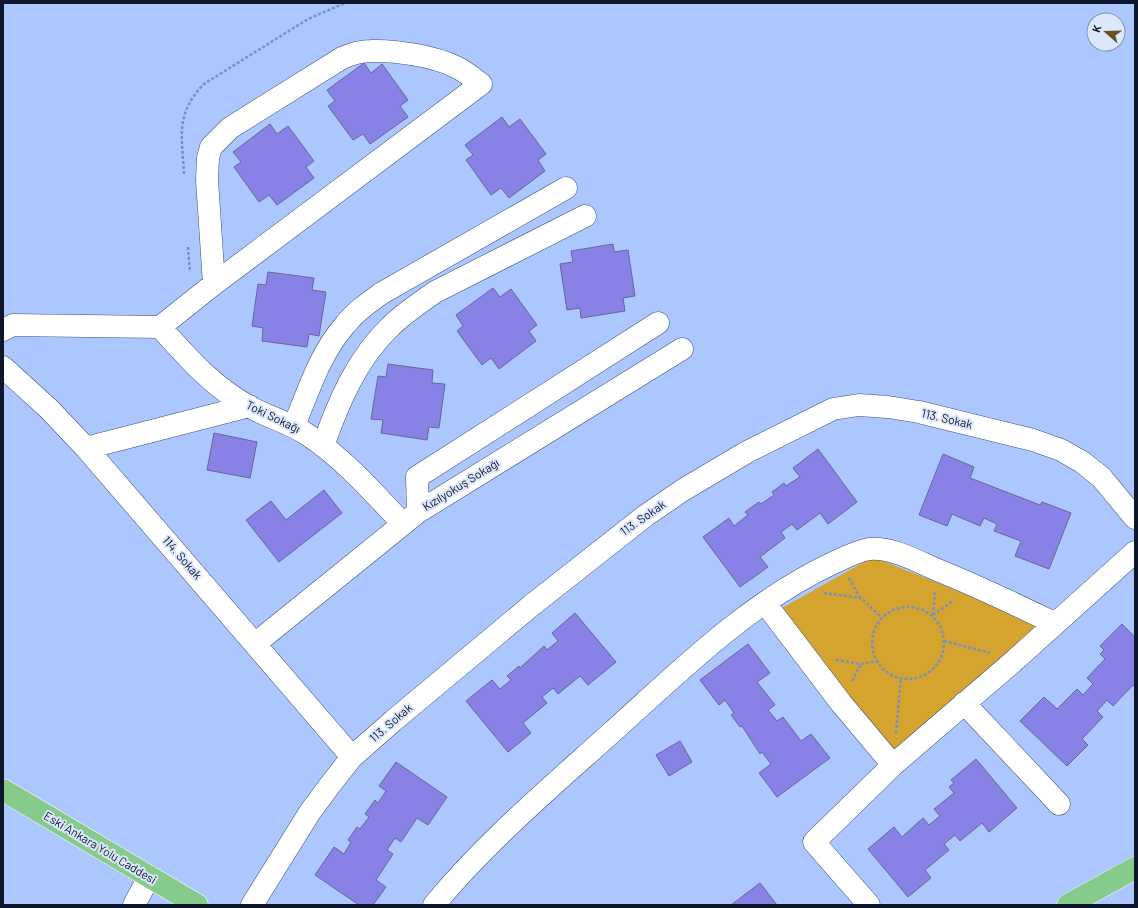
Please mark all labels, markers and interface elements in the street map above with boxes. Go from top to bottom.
north arrow [1086,12,1126,52]
text: K [1089,23,1103,34]
street label: Toki Sokağı [244,397,303,435]
street label: 113. Sokak [920,405,974,431]
street label: Kızılyokuş Sokağı [420,455,501,513]
street label: 113. Sokak [617,497,668,538]
street label: 114. Sokak [160,533,205,582]
street label: 113. Sokak [366,700,415,745]
street label: Eski Ankara Yolu Caddesi [42,808,159,886]

